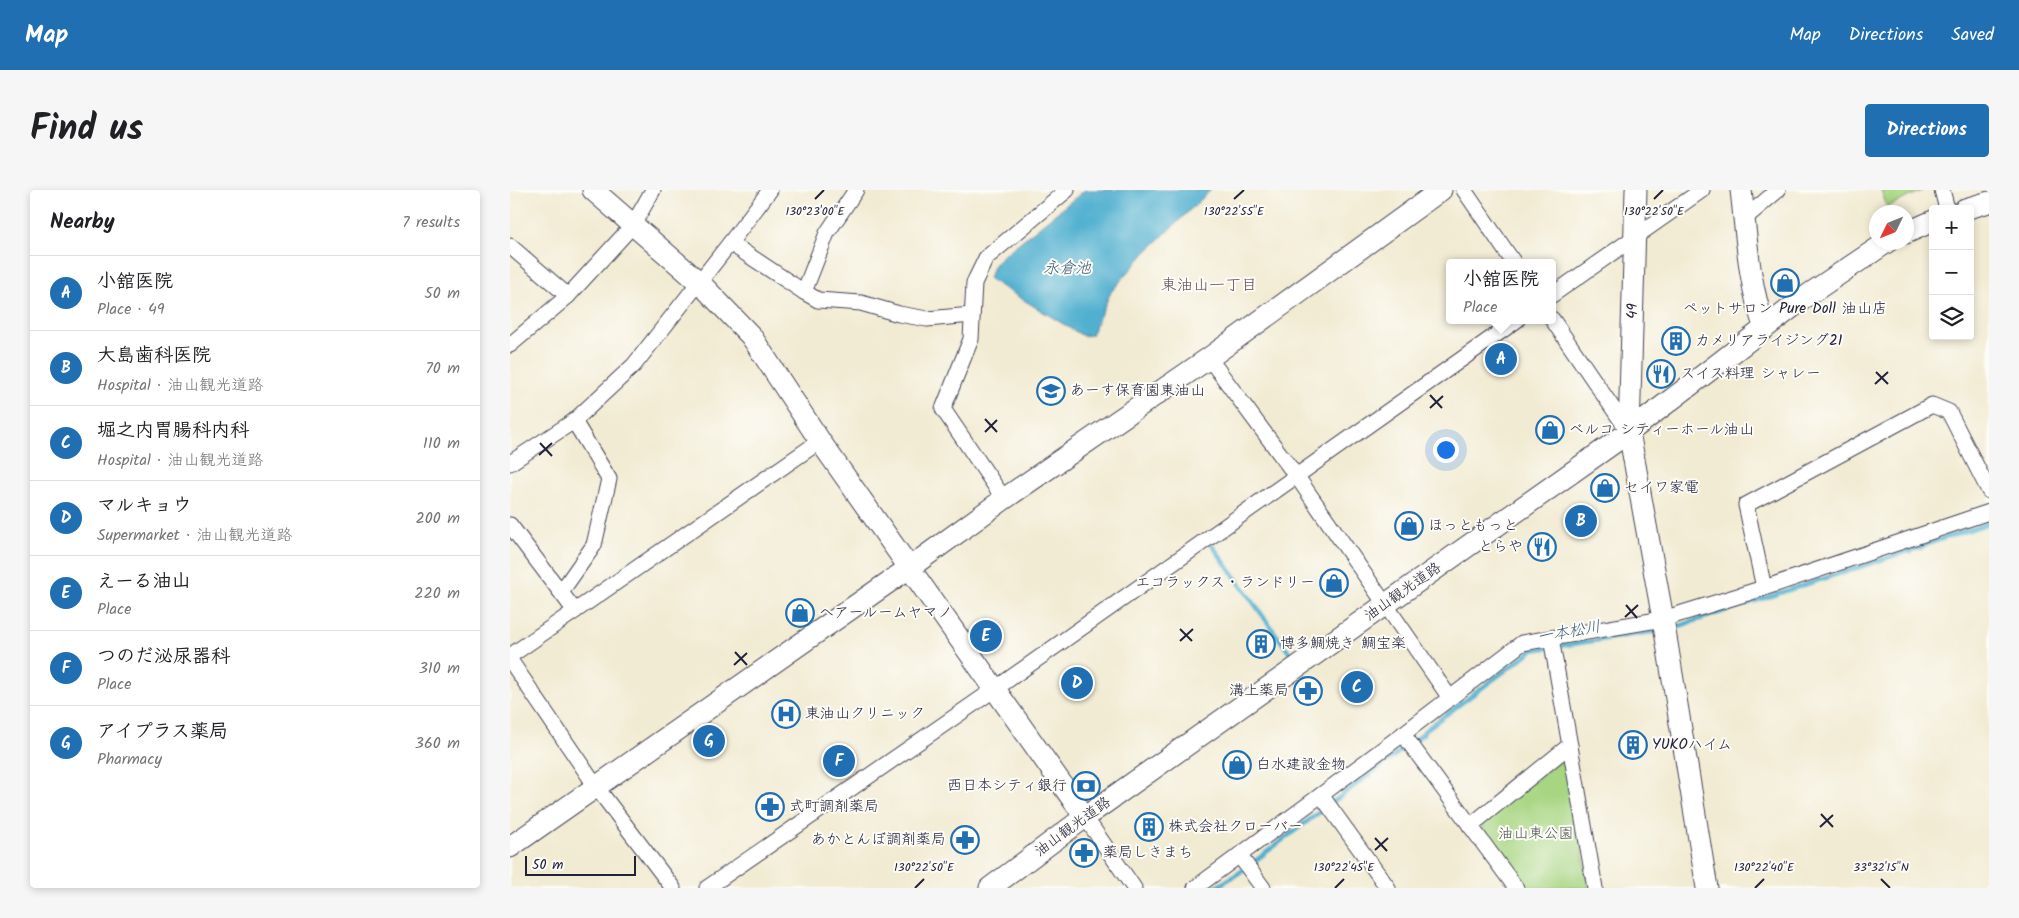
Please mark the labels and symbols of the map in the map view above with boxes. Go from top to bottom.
text: 130°23'00"E [785,202,846,221]
text: 130°22'55"E [1204,202,1265,221]
text: 130°22'50"E [1624,202,1685,221]
north arrow [1869,205,1914,250]
water label: 永倉池 [1043,256,1092,281]
shop icon: ペットサロン Pure Doll 油山店 [1770,268,1800,298]
district label: 東油山一丁目 [1161,273,1257,298]
place label: ペットサロン Pure Doll 油山店 [1683,297,1887,321]
street label: 49 [1621,302,1645,319]
building icon: カメリアライジング21 [1661,326,1691,356]
place label: カメリアライジング21 [1695,329,1843,353]
pin: A [1485,340,1517,378]
restaurant icon: スイス料理 シャレー [1646,359,1676,389]
place label: スイス料理 シャレー [1680,362,1821,386]
school or university icon: あーす保育園東油山 [1036,376,1066,406]
place label: あーす保育園東油山 [1070,379,1205,403]
shop icon: ベルコ シティーホール油山 [1535,415,1565,445]
place label: ベルコ シティーホール油山 [1569,418,1754,442]
your location [1433,437,1459,463]
shop icon: セイワ家電 [1590,473,1620,503]
place label: セイワ家電 [1624,476,1699,500]
pin: B [1565,502,1597,540]
shop icon: ほっともっと [1394,511,1424,541]
place label: ほっともっと [1428,514,1518,538]
restaurant icon: とらや [1527,532,1557,562]
place label: とらや [1478,535,1523,559]
street label: 油山観光道路 [1359,556,1447,628]
shop icon: エコラックス・ランドリー [1319,568,1349,598]
place label: エコラックス・ランドリー [1135,571,1315,595]
shop icon: ヘアールームヤマノ [785,598,815,628]
place label: ヘアールームヤマノ [819,601,952,625]
water label: 一本松川 [1535,614,1603,650]
pin: E [970,617,1002,655]
building icon: 博多鯛焼き 鯛宝楽 [1246,629,1276,659]
place label: 博多鯛焼き 鯛宝楽 [1280,632,1406,656]
pin: D [1061,664,1093,702]
pin: C [1341,668,1373,706]
pharmacy icon: 溝上薬局 [1293,676,1323,706]
place label: 溝上薬局 [1229,679,1289,703]
hospital icon: 東油山クリニック [771,699,801,729]
place label: 東油山クリニック [805,702,925,726]
pin: G [693,722,725,760]
building icon: YUKOハイム [1618,730,1648,760]
place label: YUKOハイム [1652,733,1732,757]
pin: F [823,742,855,780]
shop icon: 白水建設金物 [1222,750,1252,780]
place label: 白水建設金物 [1256,753,1346,777]
bank icon: 西日本シティ銀行 [1071,771,1101,801]
place label: 西日本シティ銀行 [947,774,1067,798]
street label: 油山観光道路 [1030,791,1116,863]
pharmacy icon: 式町調剤薬局 [755,792,785,822]
place label: 式町調剤薬局 [789,795,879,819]
building icon: 株式会社クローバー [1134,812,1164,842]
place label: 株式会社クローバー [1168,815,1303,839]
park label: 油山東公園 [1498,822,1574,846]
pharmacy icon: あかとんぼ調剤薬局 [950,825,980,855]
place label: あかとんぼ調剤薬局 [811,828,946,852]
pharmacy icon: 薬局しきまち [1069,838,1099,868]
place label: 薬局しきまち [1103,841,1193,865]
scale bar [525,853,636,876]
text: 130°22'50"E [894,858,955,877]
text: 130°22'45"E [1314,858,1375,877]
text: 130°22'40"E [1734,858,1795,877]
text: 33°32'15"N [1853,858,1909,877]

